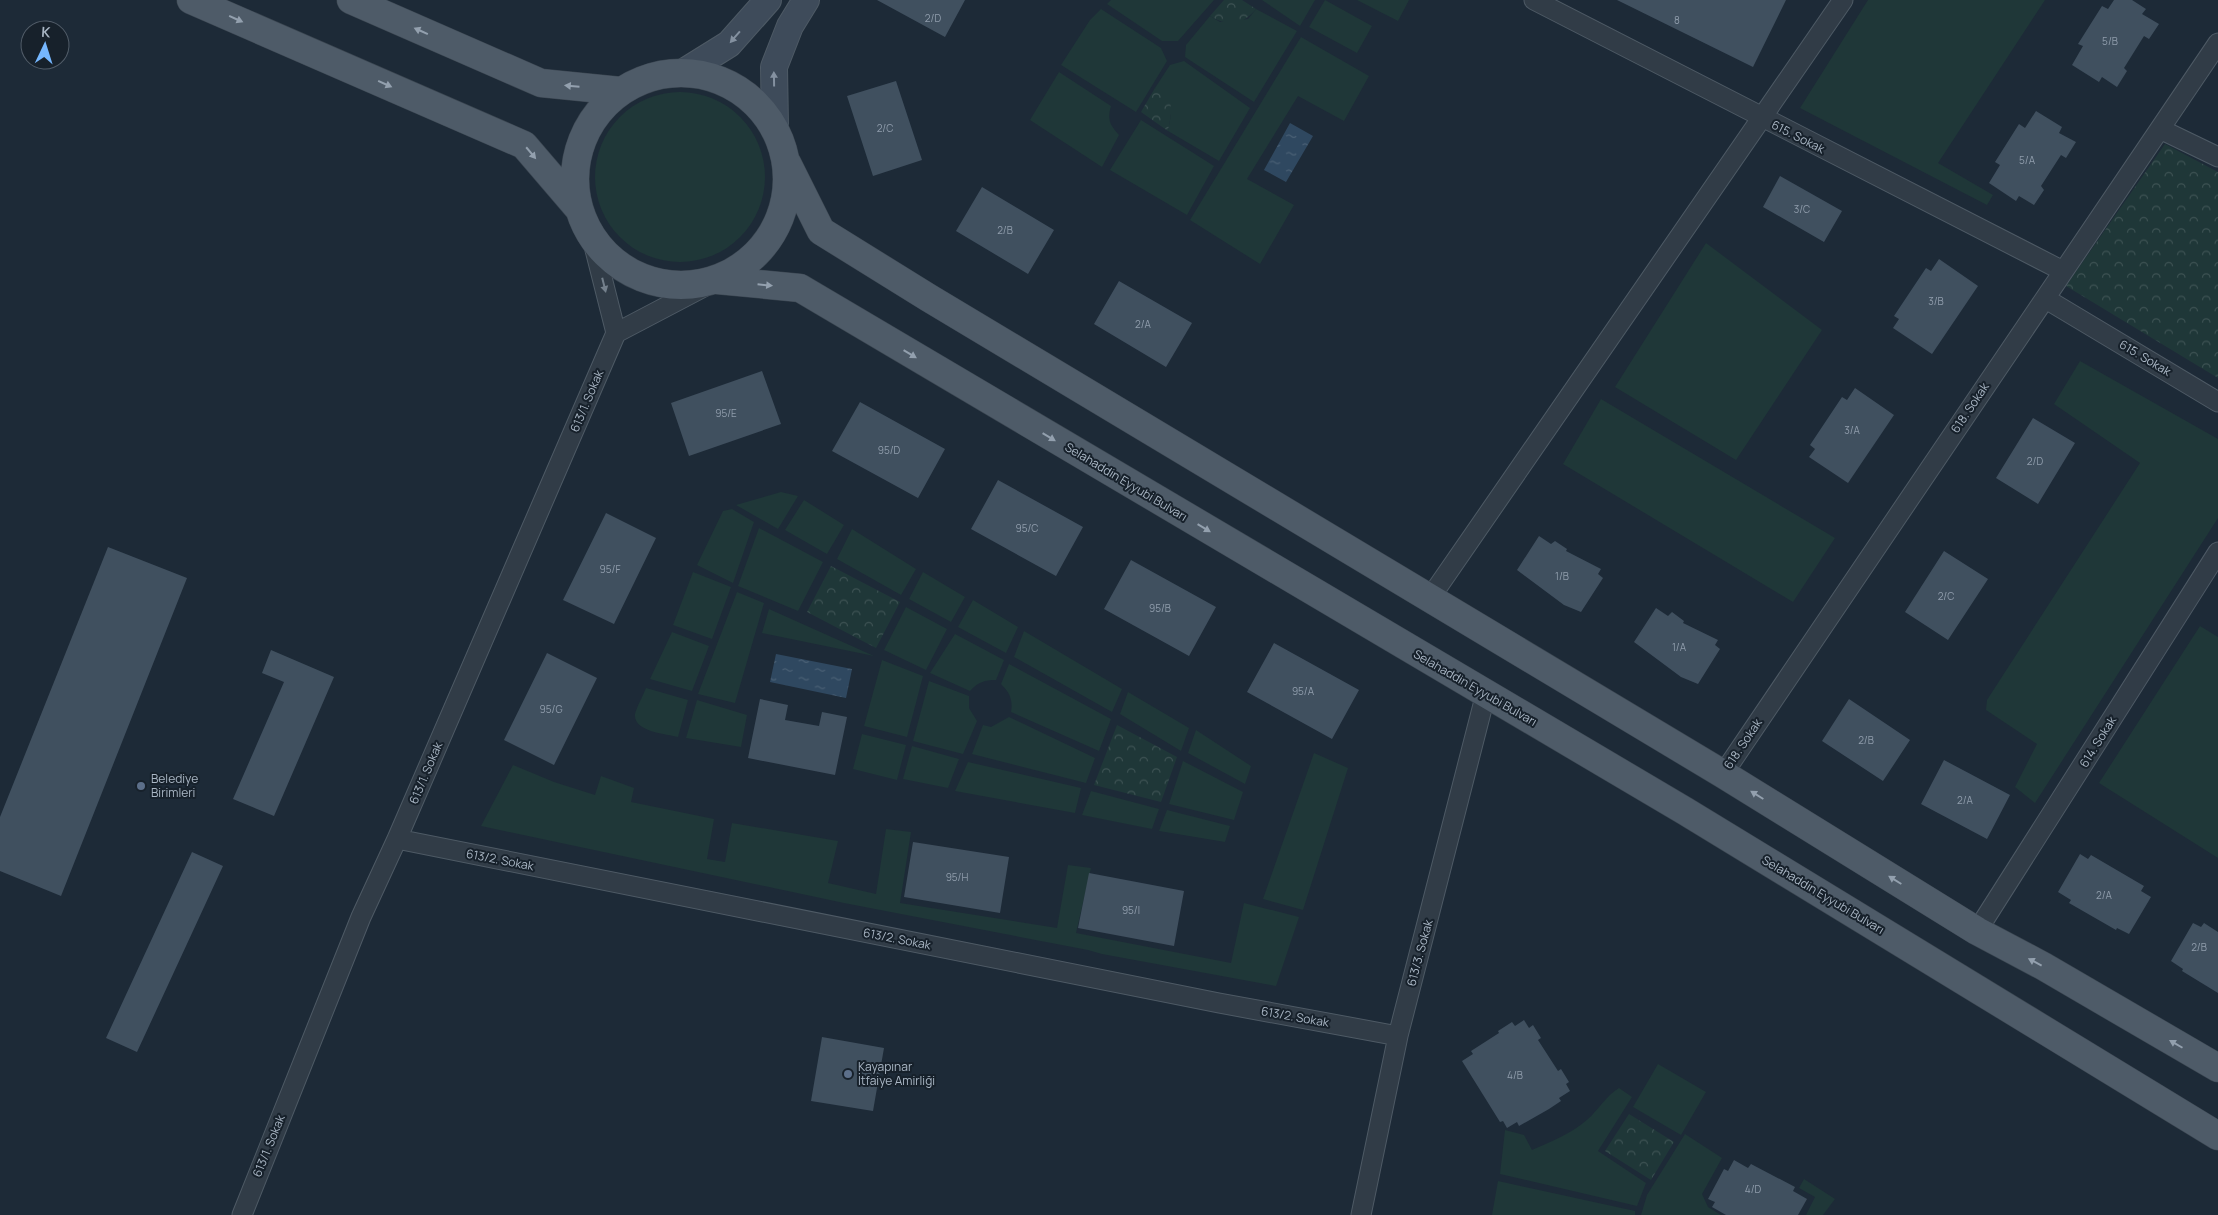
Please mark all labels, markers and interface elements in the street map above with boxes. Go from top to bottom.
house number: 2/D [925,11,941,25]
house number: 8 [1674,13,1680,27]
one-way arrow [229,16,243,24]
north arrow [20,20,70,70]
text: K [41,22,52,41]
one-way arrow [414,26,428,34]
one-way arrow [730,30,741,43]
house number: 5/B [2102,34,2118,48]
one-way arrow [770,70,778,86]
one-way arrow [378,81,392,89]
one-way arrow [564,82,580,90]
street label: 615. Sokak [1769,116,1829,158]
house number: 2/C [877,121,893,135]
one-way arrow [525,147,536,159]
house number: 5/A [2019,153,2036,167]
house number: 3/C [1794,202,1810,216]
house number: 2/B [997,223,1013,237]
one-way arrow [600,278,608,293]
one-way arrow [757,281,773,289]
house number: 3/B [1928,294,1944,308]
house number: 2/A [1135,317,1152,331]
street label: 615. Sokak [2116,336,2175,380]
one-way arrow [903,349,916,358]
street label: 613/1. Sokak [566,366,608,434]
street label: 618. Sokak [1946,378,1993,436]
house number: 95/E [715,406,737,420]
house number: 3/A [1844,423,1861,437]
one-way arrow [1043,432,1056,441]
street label: Selahaddin Eyyubi Bulvarı [1062,438,1191,525]
house number: 95/D [878,443,901,457]
house number: 2/D [2027,454,2043,468]
house number: 95/C [1015,521,1039,535]
one-way arrow [1198,524,1211,533]
house number: 95/F [600,562,620,576]
house number: 1/B [1555,569,1569,583]
house number: 2/C [1938,589,1954,603]
house number: 95/B [1149,601,1171,615]
house number: 1/A [1672,640,1687,654]
street label: Selahaddin Eyyubi Bulvarı [1410,645,1540,730]
house number: 95/A [1292,684,1315,698]
house number: 95/G [540,702,562,716]
street label: 614. Sokak [2075,712,2121,771]
street label: 618. Sokak [1719,714,1766,772]
house number: 2/B [1858,733,1874,747]
street label: 613/1. Sokak [405,738,447,806]
place label: Belediye Birimleri [151,770,198,801]
marker: Belediye Birimleri [135,780,147,792]
one-way arrow [1750,790,1763,799]
house number: 2/A [1957,793,1974,807]
street label: 613/2. Sokak [465,845,536,875]
street label: Selahaddin Eyyubi Bulvarı [1759,851,1888,938]
house number: 95/H [946,870,969,884]
one-way arrow [1888,876,1902,885]
house number: 2/A [2096,888,2113,902]
house number: 95/I [1122,903,1140,917]
street label: 613/3. Sokak [1402,917,1437,988]
street label: 613/2. Sokak [862,924,933,954]
house number: 2/B [2191,940,2207,954]
one-way arrow [2028,958,2043,966]
street label: 613/2. Sokak [1260,1002,1331,1031]
one-way arrow [2169,1039,2182,1048]
place label: Kayapınar İtfaiye Amirliği [858,1058,935,1089]
marker: Kayapınar İtfaiye Amirliği [842,1068,854,1080]
house number: 4/B [1507,1068,1523,1082]
street label: 613/1. Sokak [248,1111,289,1180]
house number: 4/D [1745,1182,1762,1196]

